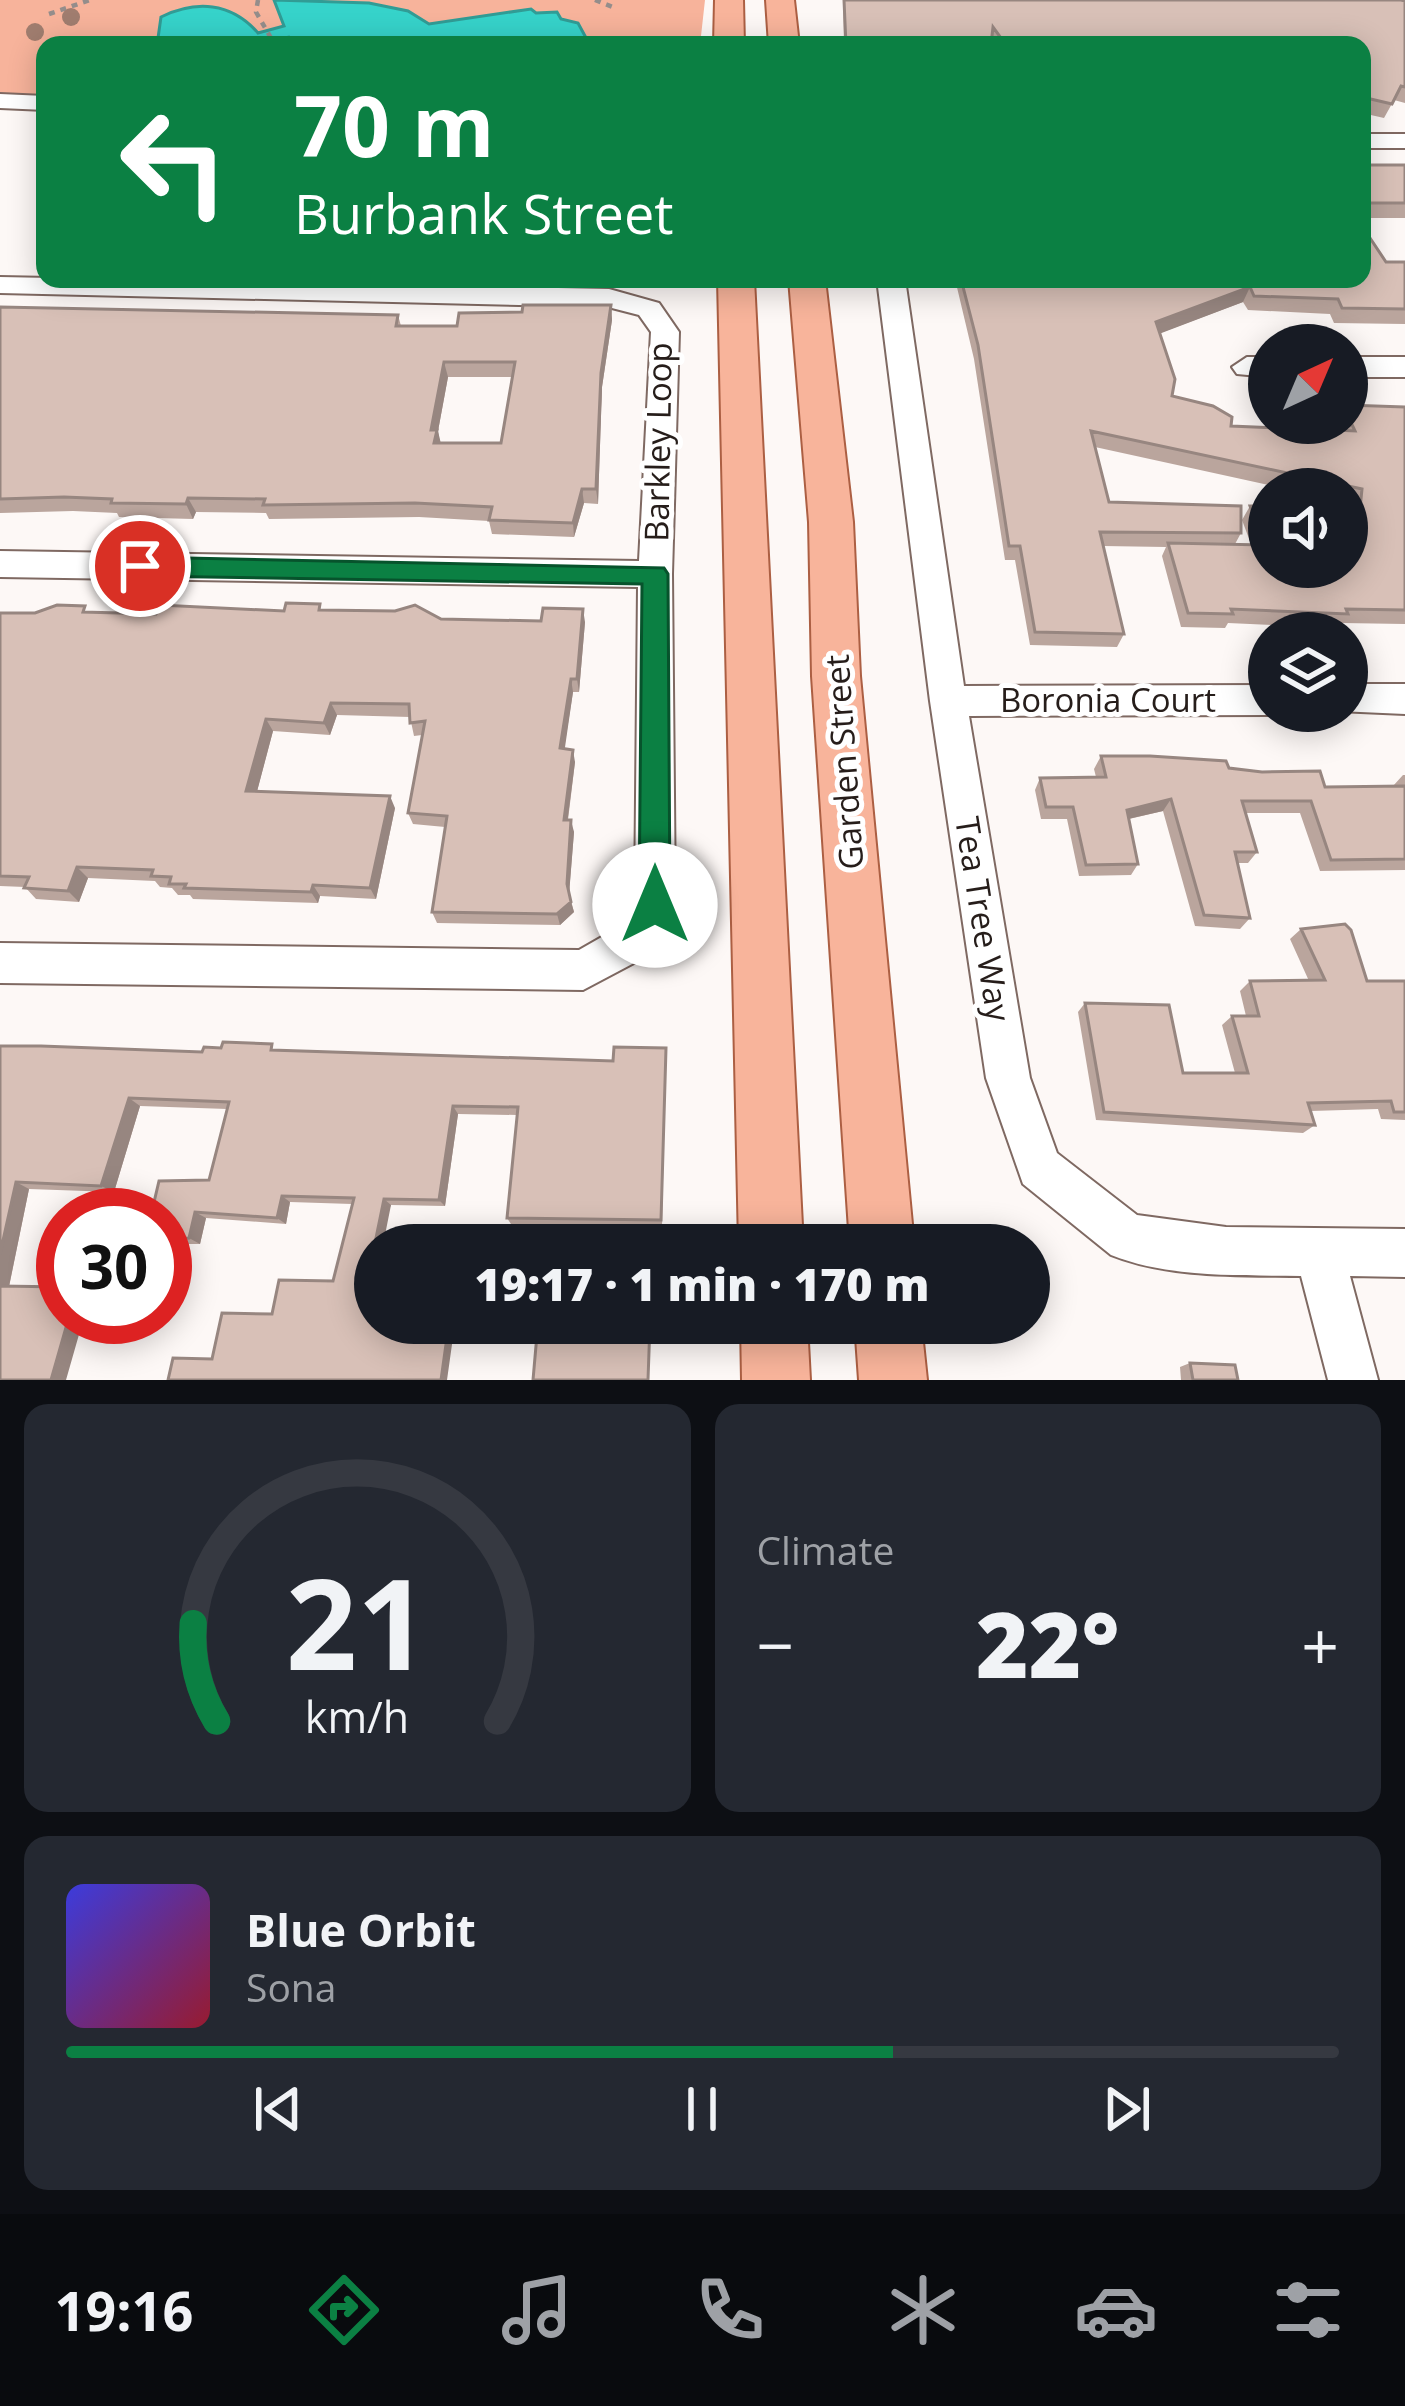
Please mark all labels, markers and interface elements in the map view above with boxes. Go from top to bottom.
text: 70 m [294,67,494,182]
icon: left [96,84,252,240]
text: Burbank Street [294,176,673,250]
north arrow [1248,324,1368,444]
map controls [1248,324,1368,732]
street label: Barkley Loop [633,342,682,542]
button: sound [1248,468,1368,588]
pin [89,515,191,617]
icon: arrive [107,533,173,599]
button: layers [1248,612,1368,732]
street label: Garden Street [814,653,873,871]
street label: Boronia Court [1000,677,1216,722]
street label: Tea Tree Way [945,814,1022,1025]
position arrow [592,842,718,968]
speed limit sign: 30 [36,1188,192,1344]
text: 19:17 · 1 min · 170 m [475,1253,929,1314]
text: Climate [757,1523,894,1576]
text: 21 [286,1537,429,1707]
text: 22° [976,1582,1119,1704]
text: − [757,1599,794,1689]
text: + [1301,1599,1339,1689]
text: km/h [305,1687,409,1746]
text: Blue Orbit [246,1899,476,1960]
text: Sona [246,1960,336,2013]
icon: previous [245,2076,311,2142]
icon: pause [669,2076,735,2142]
icon: next [1094,2076,1160,2142]
icon: directions [302,2268,386,2352]
icon: music [495,2268,579,2352]
icon: phone [688,2268,772,2352]
icon: climate [881,2268,965,2352]
icon: car [1074,2268,1158,2352]
icon: filters [1266,2268,1350,2352]
text: 19:16 [54,2273,193,2347]

